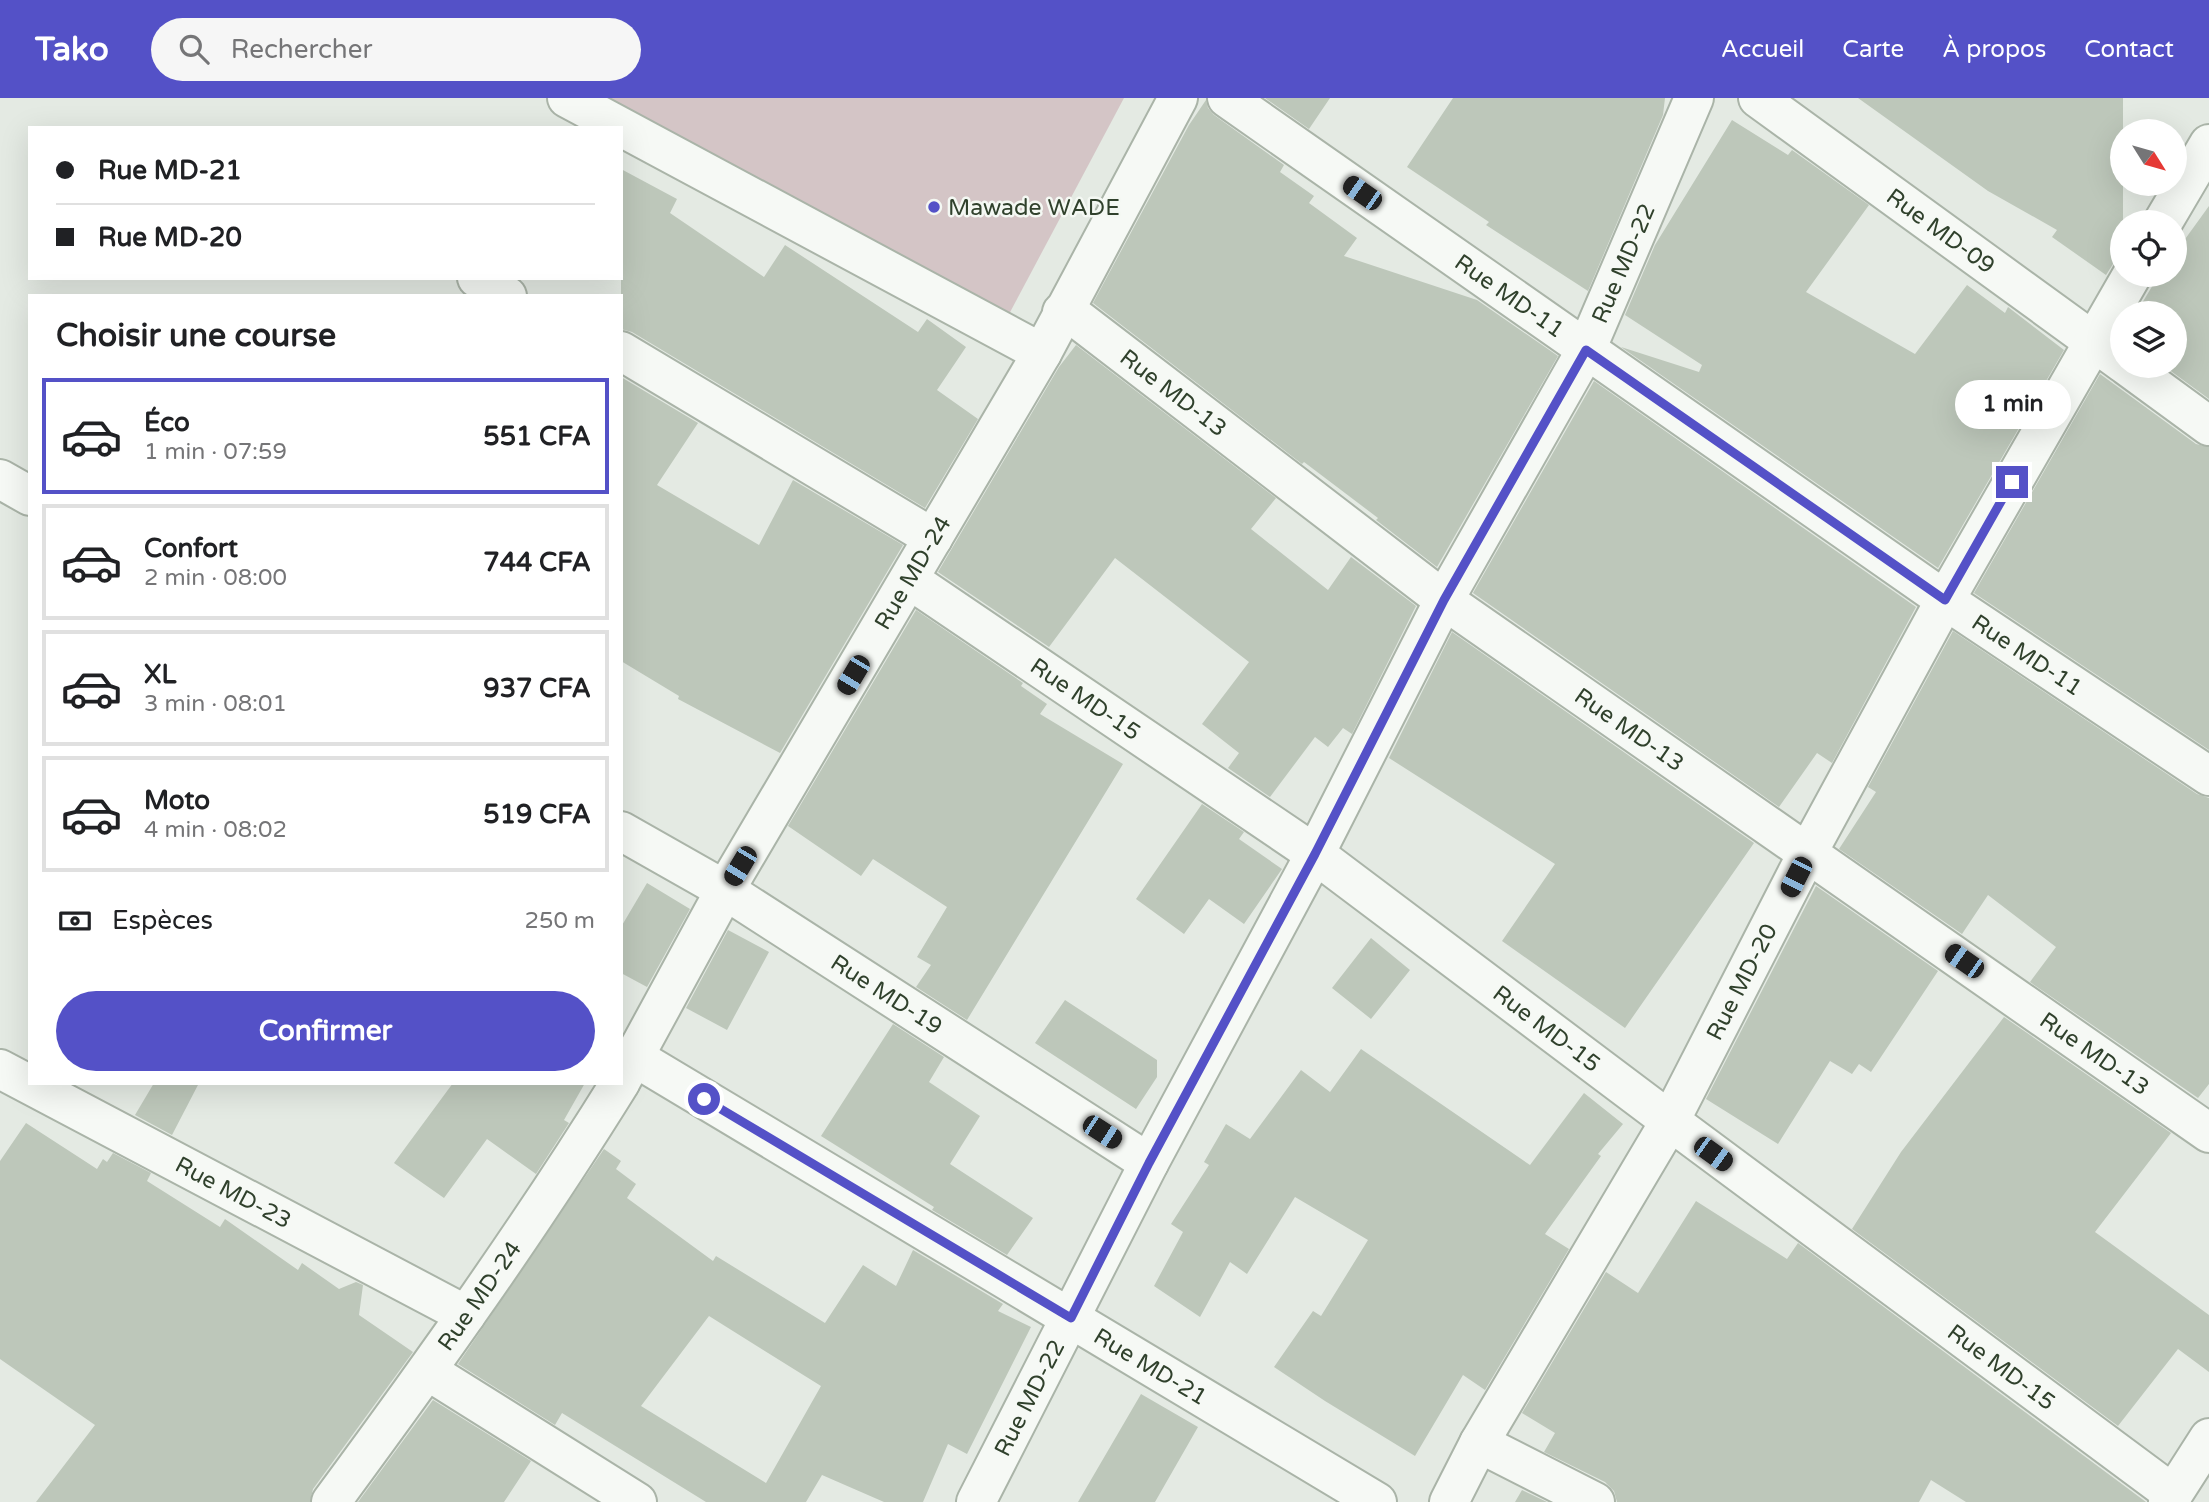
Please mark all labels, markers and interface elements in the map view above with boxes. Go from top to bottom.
search box [151,18,641,81]
text: Tako [35,30,109,69]
icon: search [175,30,213,68]
text: Rechercher [231,34,372,65]
text: Accueil [1721,35,1804,64]
text: Carte [1842,35,1904,64]
text: À propos [1942,35,2046,64]
text: Contact [2084,35,2174,64]
north arrow [2110,119,2188,196]
map controls [2110,119,2187,378]
text: Rue MD-21 [98,155,242,186]
car [1339,172,1386,214]
street label: Rue MD-09 [1881,183,2000,280]
place label: Mawade WADE [948,194,1120,222]
marker: Mawade WADE [926,199,942,215]
street label: Rue MD-22 [1586,200,1662,328]
button: locate [2110,210,2187,287]
text: Rue MD-20 [98,222,242,253]
street label: Rue MD-11 [1449,249,1569,344]
button: layers [2110,301,2187,378]
text: Choisir une course [56,317,336,355]
street label: Rue MD-13 [1114,344,1232,443]
callout: 1 min [1954,380,2070,430]
text: 1 min [1982,390,2044,418]
icon: car [60,405,123,468]
text: Éco [144,407,190,438]
text: 551 CFA [483,421,591,452]
text: 1 min · 07:59 [144,438,287,466]
route end [1996,466,2028,498]
street label: Rue MD-24 [869,511,958,635]
icon: car [60,531,123,594]
text: Confort [144,533,238,564]
text: 744 CFA [483,547,591,578]
text: 2 min · 08:00 [144,564,287,592]
street label: Rue MD-11 [1966,609,2087,703]
car [834,652,873,698]
street label: Rue MD-15 [1025,652,1146,747]
icon: car [60,657,123,720]
text: XL [144,659,176,690]
text: 937 CFA [483,673,591,704]
street label: Rue MD-13 [1569,682,1689,778]
text: 3 min · 08:01 [144,690,287,718]
icon: car [60,783,123,846]
text: Moto [144,785,210,816]
text: 519 CFA [483,799,591,830]
text: 4 min · 08:02 [144,816,287,844]
car [721,843,760,889]
car [1778,854,1815,900]
icon: cash [56,902,94,940]
text: Espèces [112,905,213,936]
text: 250 m [525,907,595,935]
street label: Rue MD-20 [1701,919,1784,1045]
car [1941,940,1988,982]
street label: Rue MD-19 [825,949,947,1041]
street label: Rue MD-15 [1487,980,1605,1079]
button: Confirmer [56,991,595,1071]
street label: Rue MD-13 [2034,1006,2154,1102]
route start [688,1083,720,1115]
car [1079,1112,1126,1152]
car [1690,1133,1737,1175]
street label: Rue MD-23 [170,1151,296,1235]
street label: Rue MD-24 [432,1236,528,1357]
street label: Rue MD-15 [1942,1319,2060,1417]
street label: Rue MD-21 [1088,1323,1212,1412]
street label: Rue MD-22 [989,1335,1071,1461]

